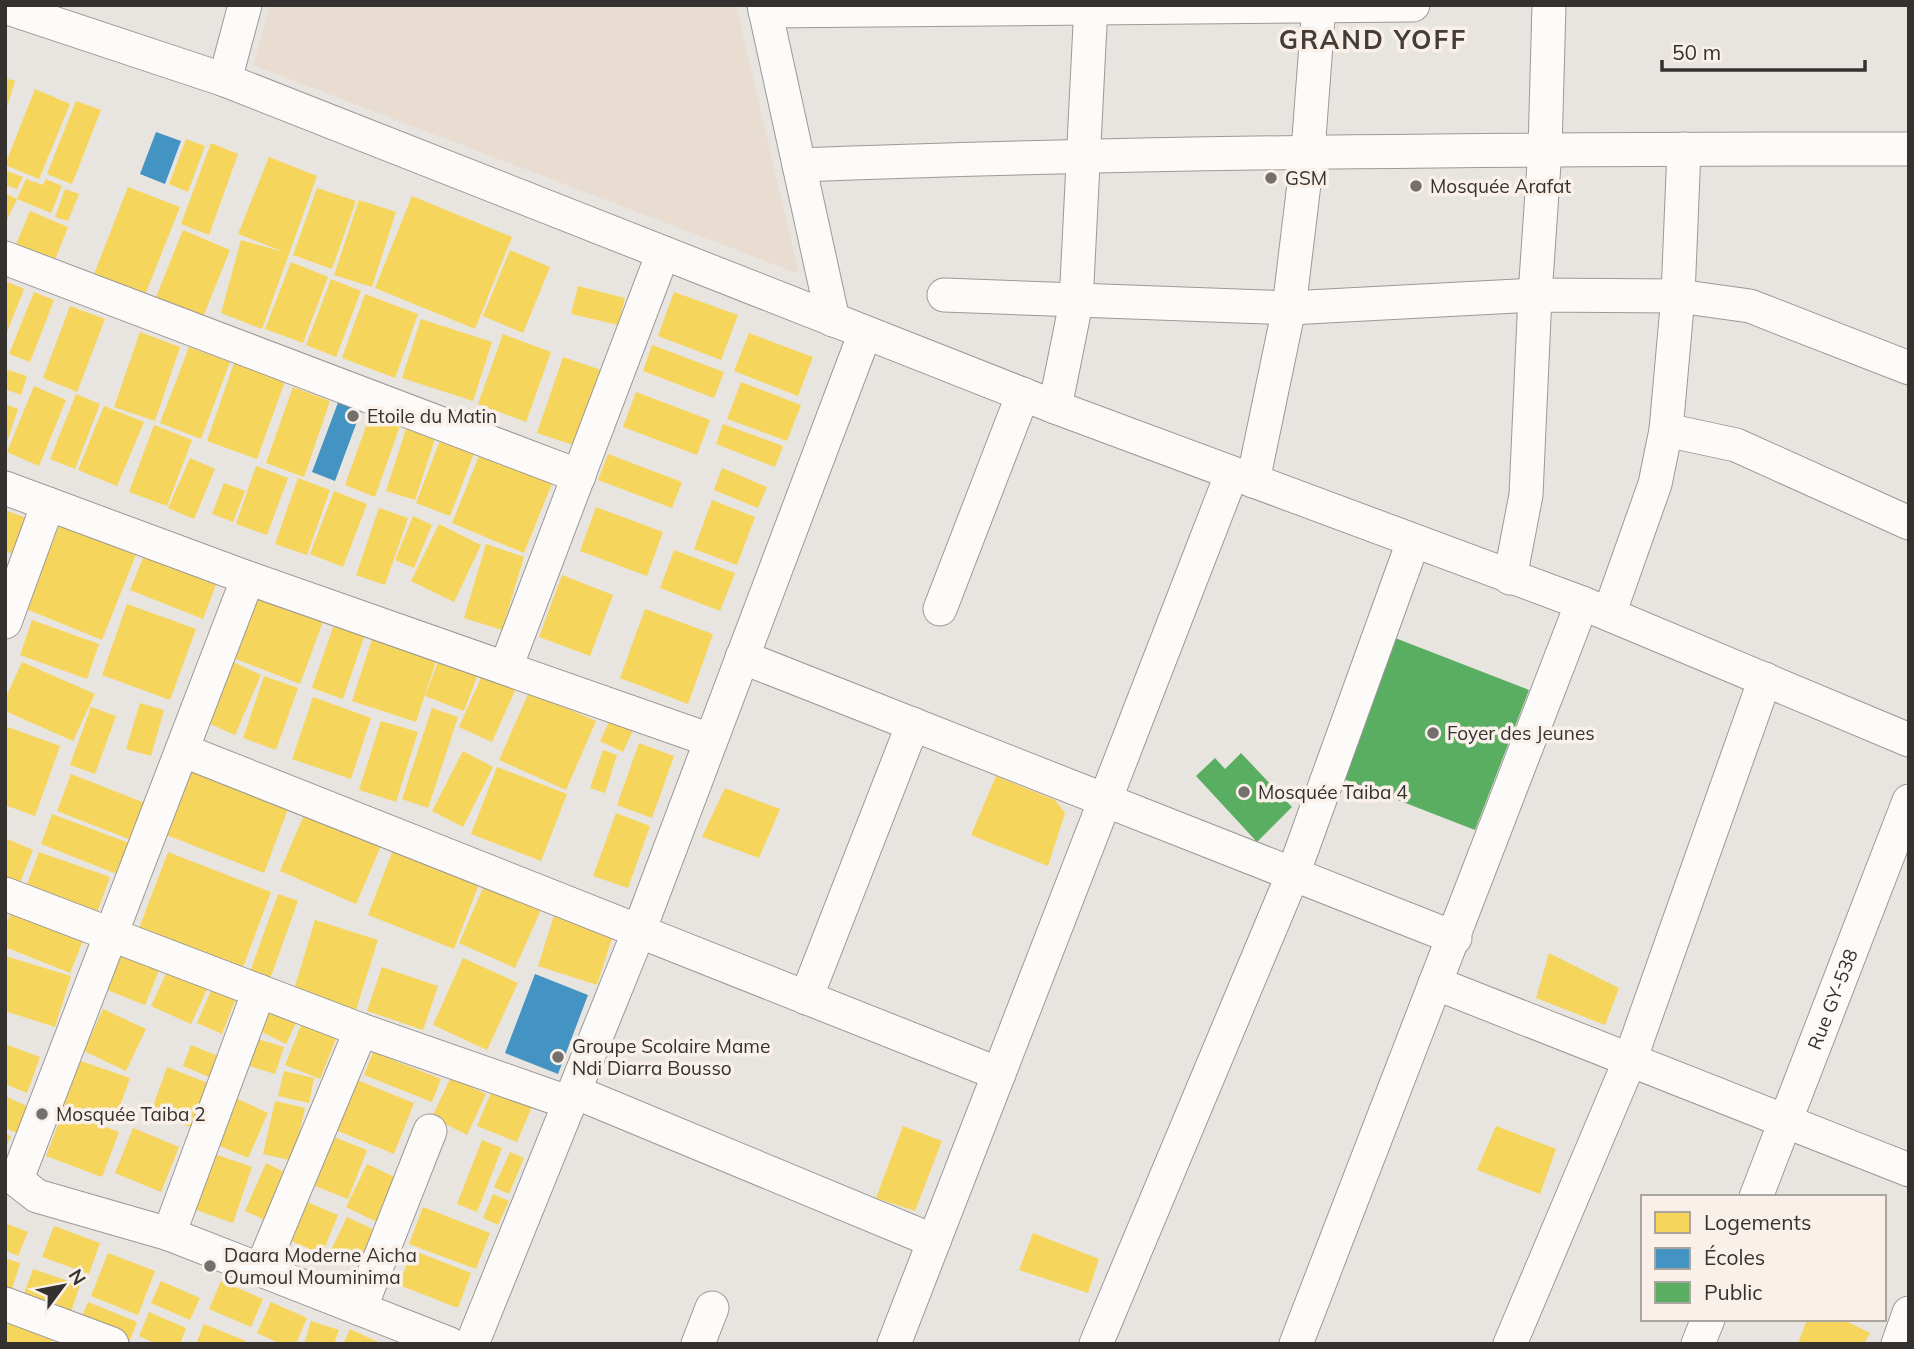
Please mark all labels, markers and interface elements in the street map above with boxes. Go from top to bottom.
district label: GRAND YOFF [1279,23,1467,56]
scale bar [1662,28,1865,72]
text: 50 m [1672,39,1721,65]
place label: GSM [1285,166,1327,190]
marker: GSM [1263,170,1279,186]
place label: Mosquée Arafat [1430,174,1571,198]
marker: Mosquée Arafat [1408,178,1424,194]
place label: Etoile du Matin [367,404,497,428]
marker: Etoile du Matin [345,408,361,424]
place label: Foyer des Jeunes [1447,721,1595,745]
marker: Foyer des Jeunes [1425,725,1441,741]
place label: Mosquée Taiba 4 [1258,780,1408,804]
marker: Mosquée Taiba 4 [1236,784,1252,800]
street label: Rue GY-538 [1802,945,1863,1053]
place label: Groupe Scolaire Mame Ndi Diarra Bousso [572,1034,770,1080]
marker: Groupe Scolaire Mame Ndi Diarra Bousso [550,1049,566,1065]
place label: Mosquée Taiba 2 [56,1102,206,1126]
marker: Mosquée Taiba 2 [34,1106,50,1122]
legend [1641,1195,1886,1321]
text: Logements [1704,1209,1811,1235]
place label: Daara Moderne Aicha Oumoul Mouminima [224,1243,417,1289]
text: Écoles [1704,1244,1765,1270]
north arrow [28,1251,98,1321]
marker: Daara Moderne Aicha Oumoul Mouminima [202,1258,218,1274]
text: N [63,1265,91,1289]
text: Public [1704,1279,1763,1305]

